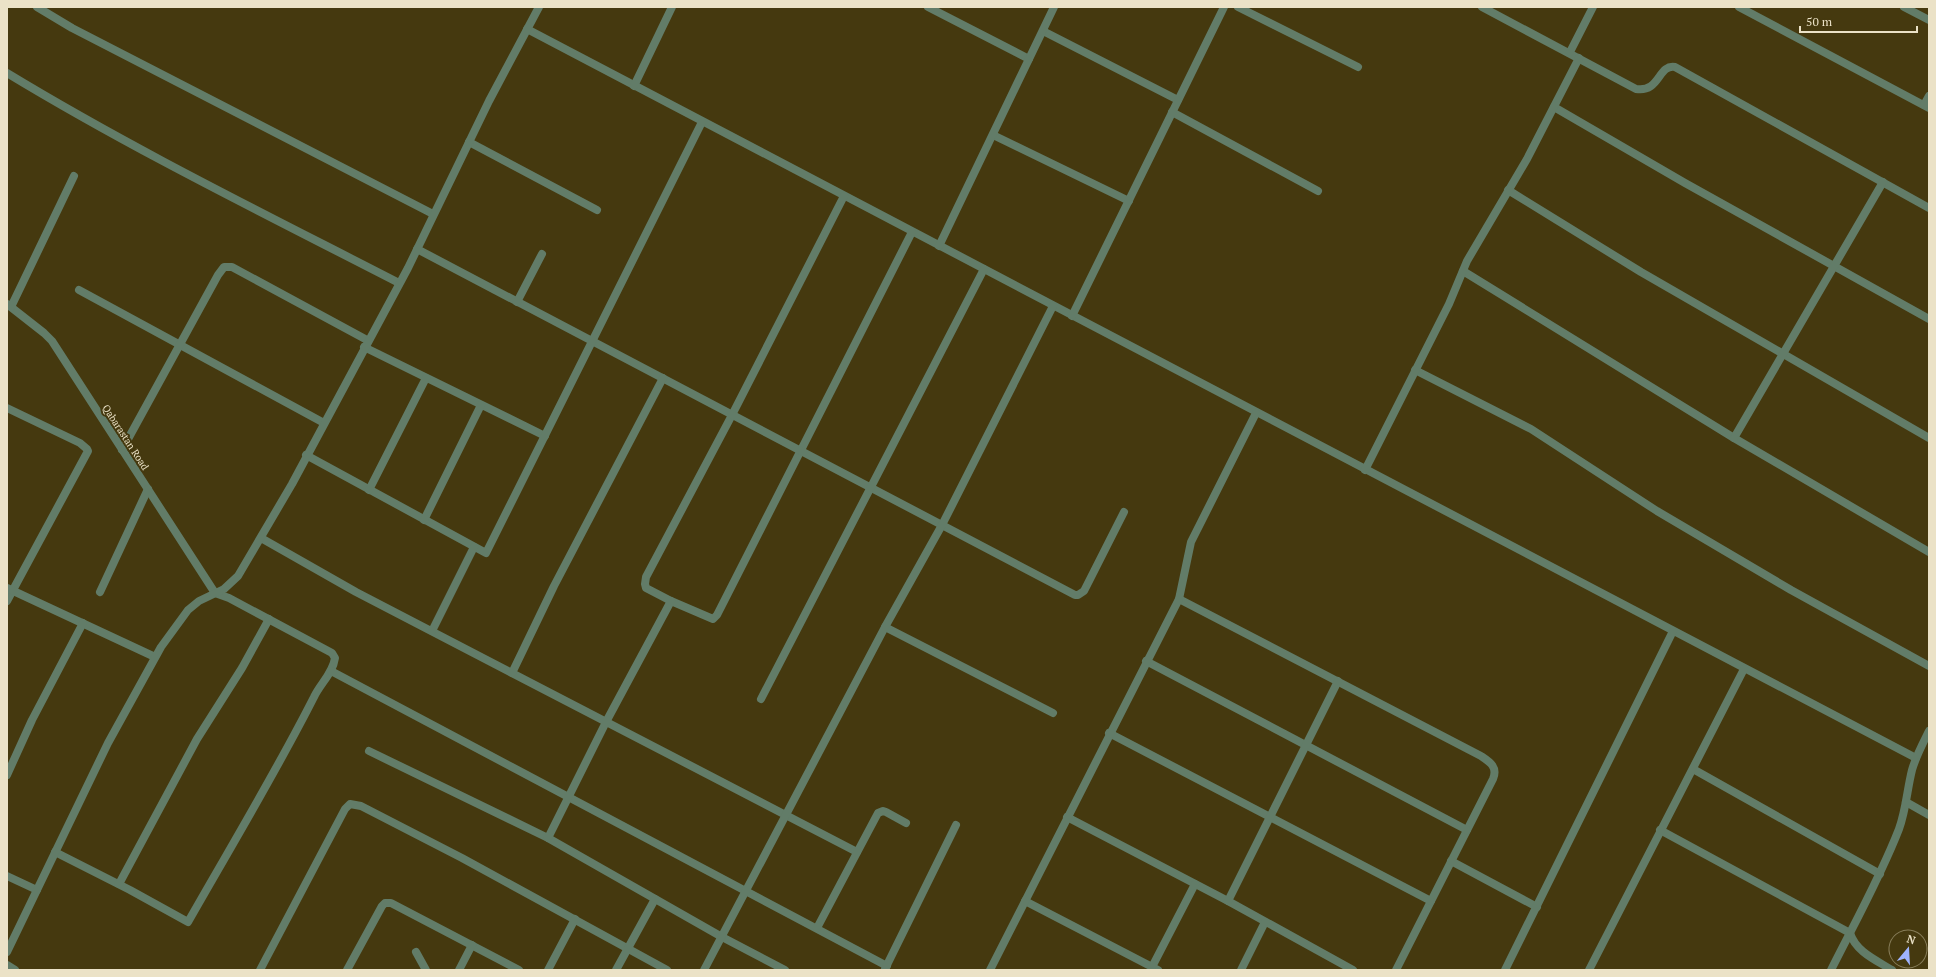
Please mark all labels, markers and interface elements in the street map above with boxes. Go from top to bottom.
scale bar [1800,8,1917,34]
text: 50 m [1806,14,1833,29]
street label: Qabarastan Road [100,402,152,473]
north arrow [1888,929,1928,969]
text: N [1905,932,1918,948]

